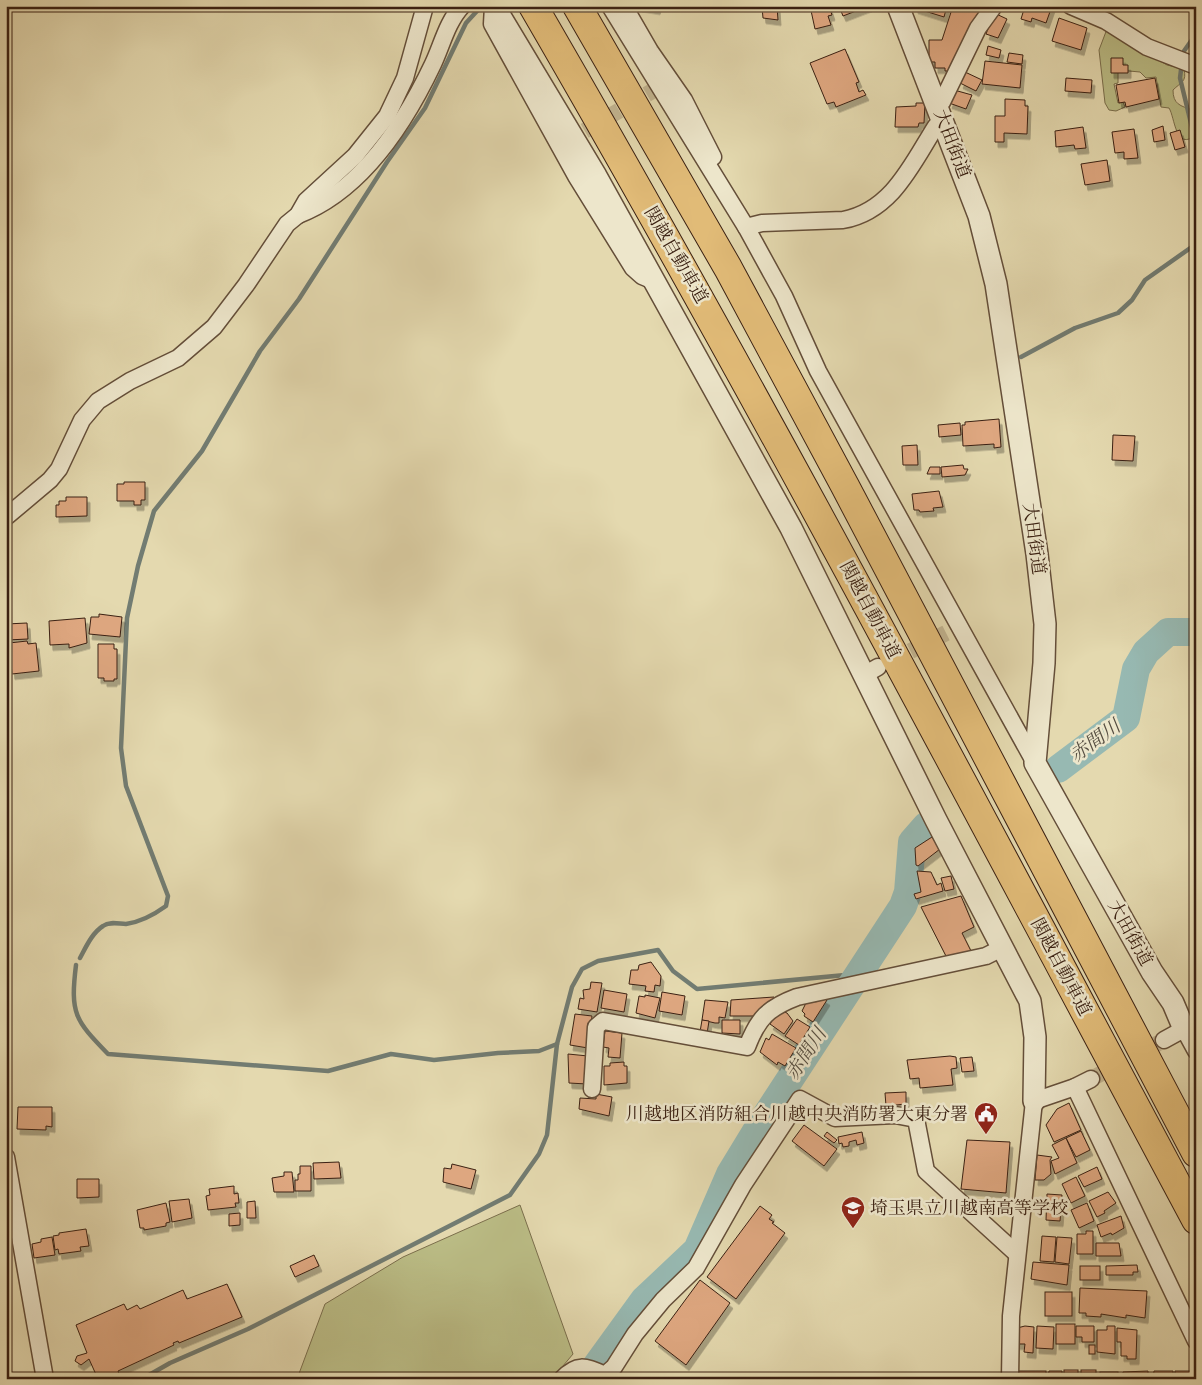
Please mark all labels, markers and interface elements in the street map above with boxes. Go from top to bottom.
street label: 大田街道 [928,106,976,182]
street label: 関越自動車道 [639,202,713,308]
street label: 大田街道 [1018,502,1050,576]
street label: 関越自動車道 [834,557,906,663]
water label: 赤間川 [1065,713,1127,767]
street label: 大田街道 [1102,896,1158,970]
street label: 関越自動車道 [1025,914,1097,1020]
water label: 赤間川 [780,1022,833,1084]
public building icon: 川越地区消防組合川越中央消防署大東分署 [973,1101,999,1135]
place label: 川越地区消防組合川越中央消防署大東分署 [626,1103,968,1126]
school or university icon: 埼玉県立川越南高等学校 [840,1195,866,1229]
place label: 埼玉県立川越南高等学校 [870,1197,1068,1220]

